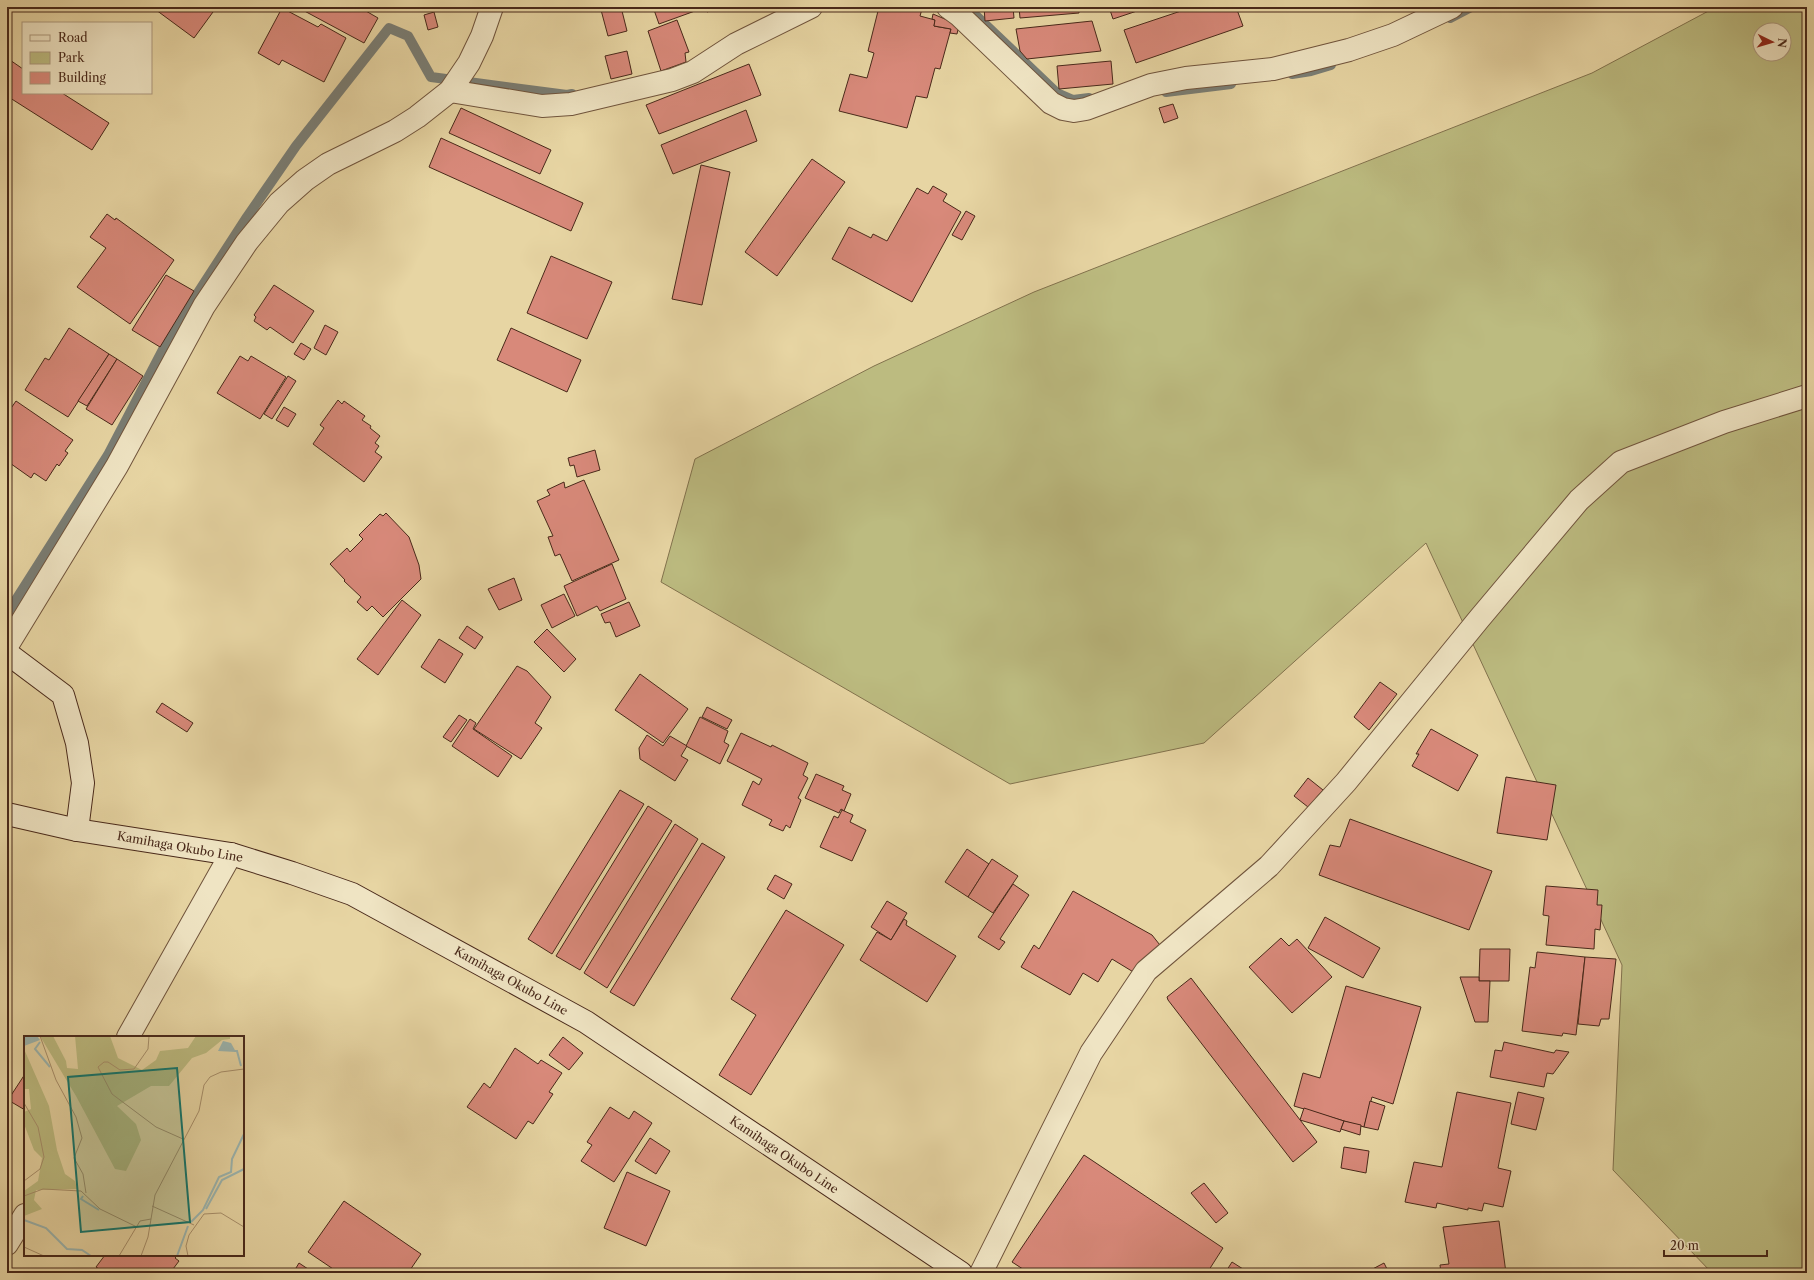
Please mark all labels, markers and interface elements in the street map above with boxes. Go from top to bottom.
legend [22,22,152,94]
north arrow [1752,22,1792,62]
text: Road [58,30,88,45]
text: N [1775,37,1789,49]
text: Park [58,50,85,65]
text: Building [58,70,106,85]
street label: Kamihaga Okubo Line [116,828,245,865]
street label: Kamihaga Okubo Line [452,943,571,1018]
inset map [24,1036,244,1256]
street label: Kamihaga Okubo Line [727,1113,842,1197]
scale bar [1664,1232,1767,1258]
text: 20 m [1670,1238,1699,1253]

